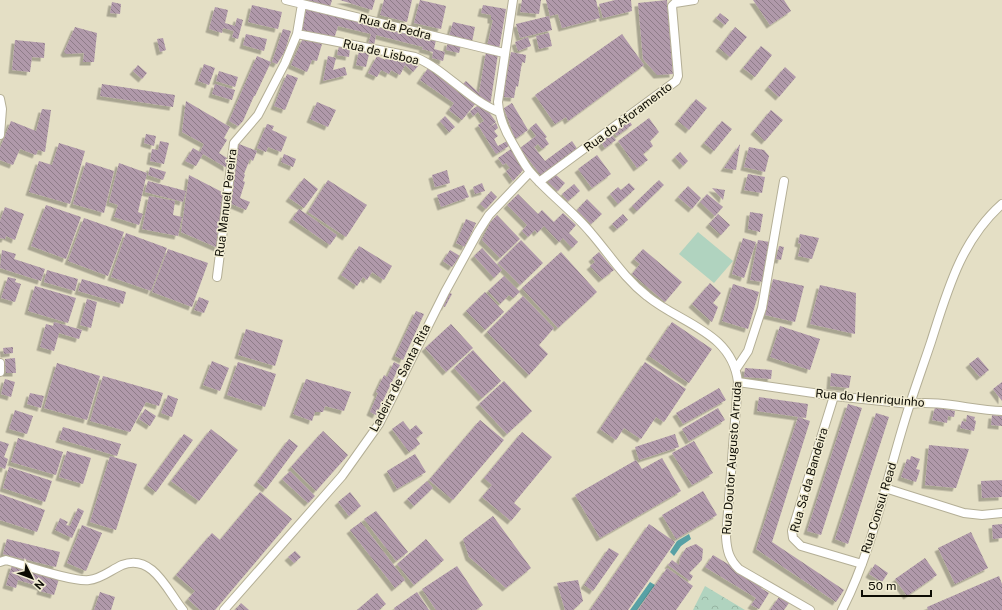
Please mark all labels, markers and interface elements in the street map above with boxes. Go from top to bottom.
street label: Rua da Pedra [358,11,432,43]
street label: Rua de Lisboa [342,36,420,68]
street label: Rua do Aforamento [581,79,675,155]
street label: Rua Manuel Pereira [212,148,240,258]
street label: Ladeira de Santa Rita [367,322,433,434]
street label: Rua Doutor Augusto Arruda [720,381,744,535]
street label: Rua do Henriquinho [815,386,925,410]
street label: Rua Sá da Bandeira [787,426,831,534]
street label: Rua Consul Read [858,461,900,555]
north arrow [12,558,52,598]
scale bar [862,572,931,598]
text: N [32,577,47,592]
text: 50 m [868,579,896,593]

